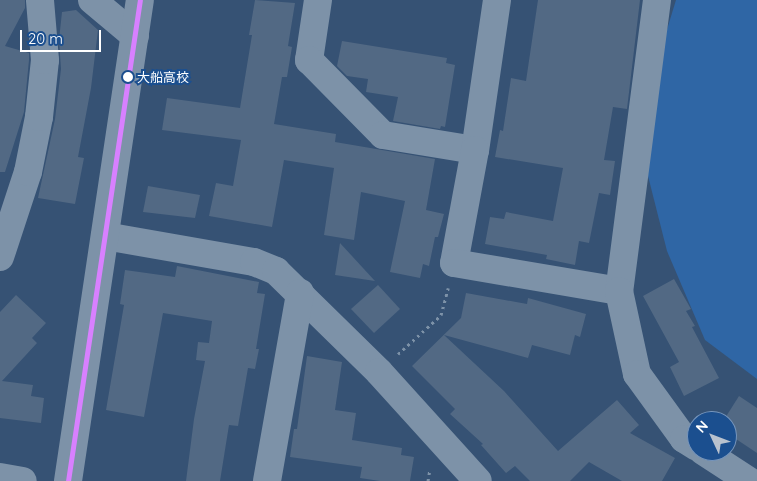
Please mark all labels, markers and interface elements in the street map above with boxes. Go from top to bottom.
scale bar [22,20,104,52]
text: 20 m [28,29,63,48]
place label: 大船高校 [137,69,189,85]
marker: 大船高校 [123,72,133,82]
north arrow [687,411,737,461]
text: N [692,417,712,436]

